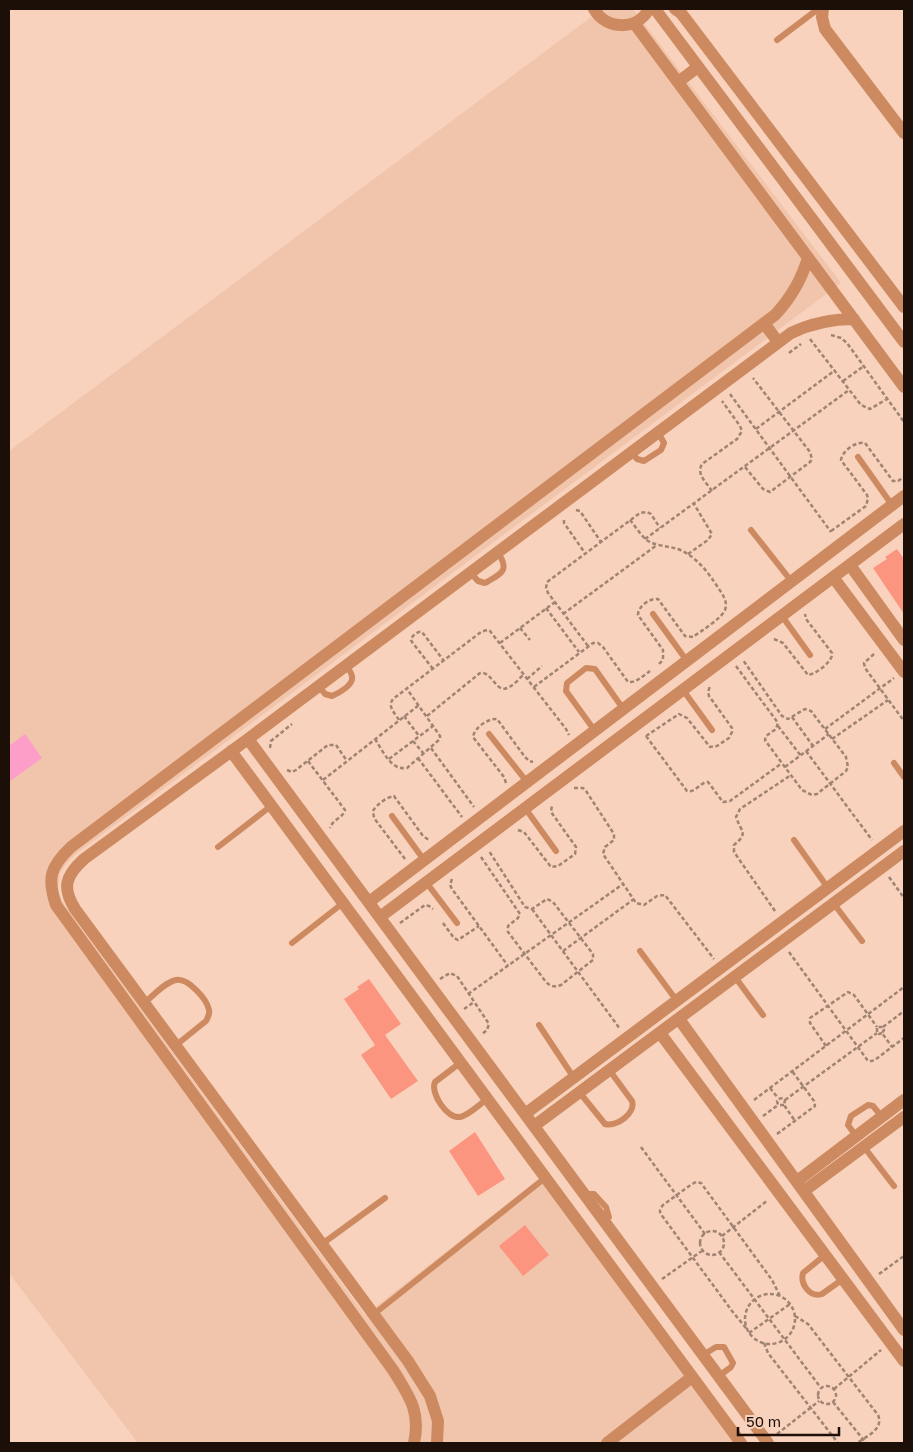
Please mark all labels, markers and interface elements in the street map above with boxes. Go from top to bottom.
scale bar [738,1404,839,1436]
text: 50 m [746,1412,781,1430]

